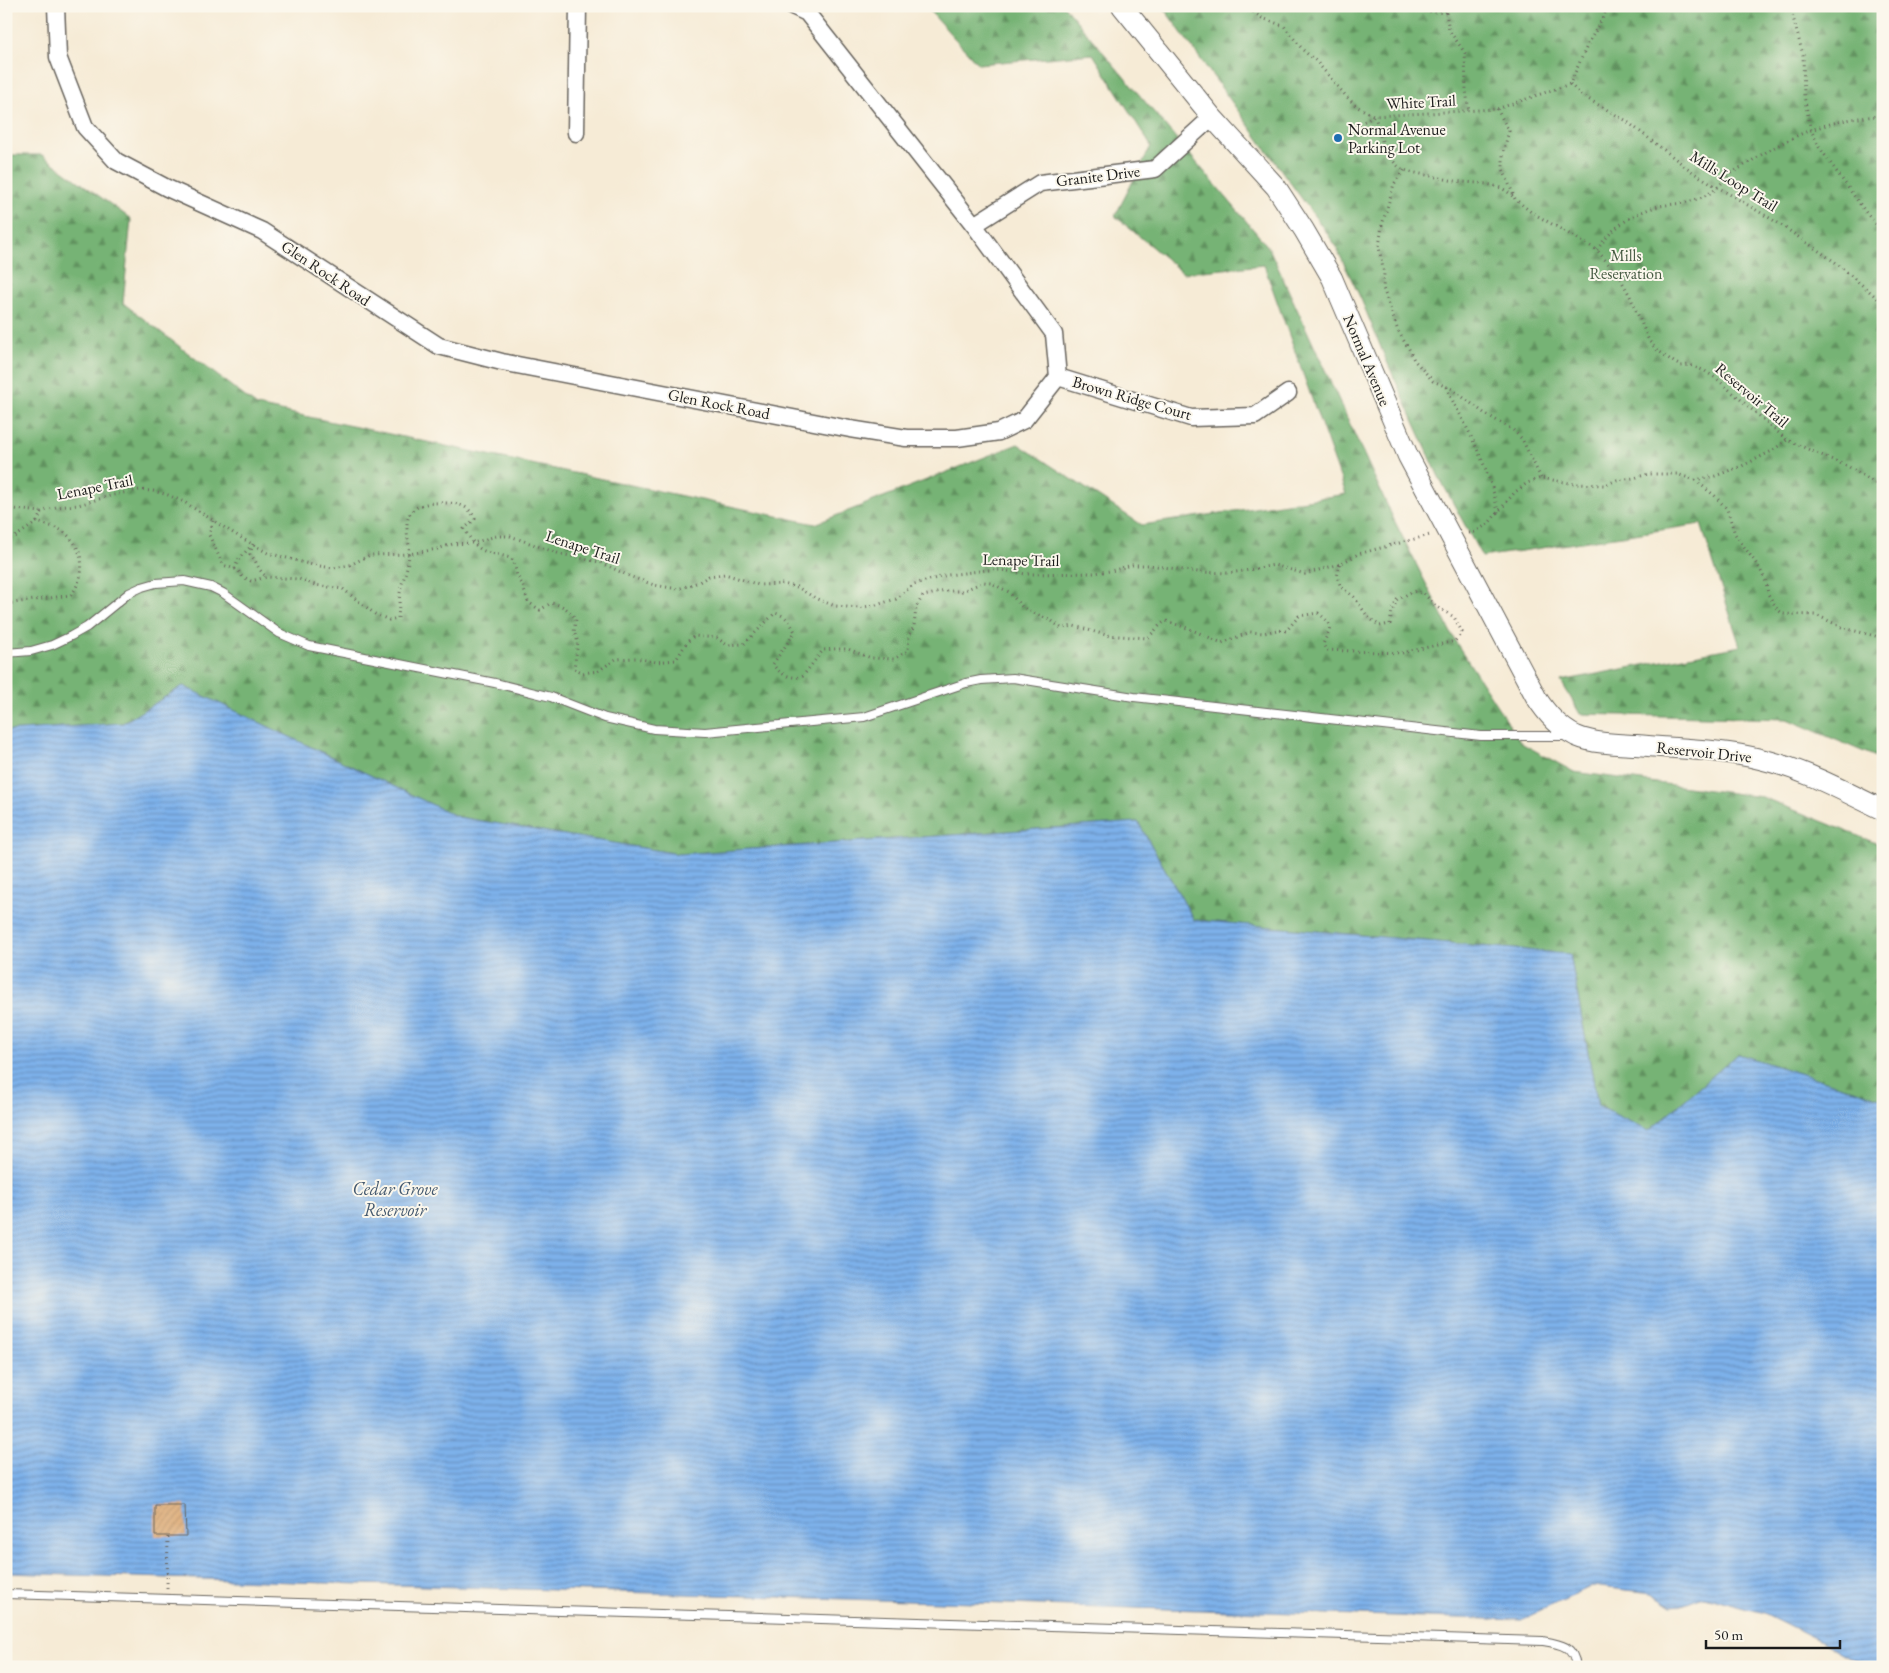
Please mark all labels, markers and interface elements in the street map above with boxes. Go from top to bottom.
street label: White Trail [1386,90,1457,114]
place label: Normal Avenue Parking Lot [1348,119,1446,158]
marker: Normal Avenue Parking Lot [1332,132,1344,144]
street label: Mills Loop Trail [1686,146,1782,216]
street label: Granite Drive [1055,160,1141,192]
street label: Glen Rock Road [277,235,375,311]
park label: Mills Reservation [1590,245,1663,284]
street label: Normal Avenue [1338,311,1396,409]
street label: Reservoir Trail [1711,358,1793,432]
street label: Brown Ridge Court [1070,371,1194,425]
street label: Glen Rock Road [666,384,773,424]
street label: Lenape Trail [55,469,135,505]
street label: Lenape Trail [543,525,623,569]
street label: Lenape Trail [982,549,1060,571]
street label: Reservoir Drive [1655,737,1753,767]
water label: Cedar Grove Reservoir [352,1177,438,1221]
scale bar [1706,1618,1840,1650]
text: 50 m [1714,1625,1743,1644]

